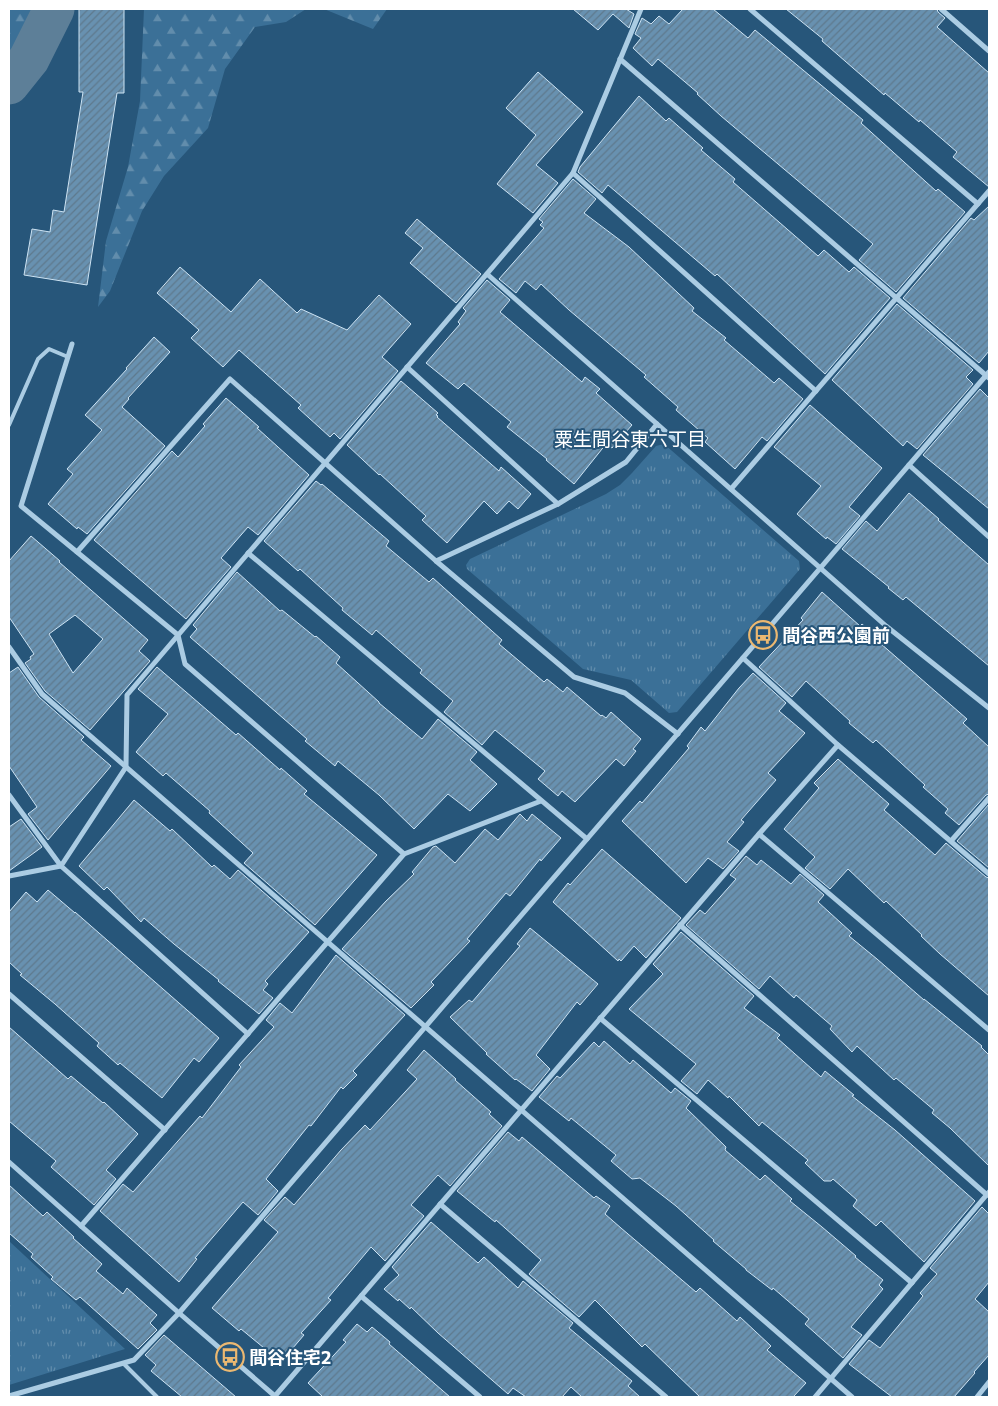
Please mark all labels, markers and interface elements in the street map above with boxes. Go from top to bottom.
district label: 粟生間谷東六丁目 [554,427,706,450]
bus stop icon: 間谷西公園前 [748,620,778,650]
place label: 間谷西公園前 [782,624,890,646]
bus stop icon: 間谷住宅2 [215,1342,245,1372]
place label: 間谷住宅2 [249,1346,331,1368]

